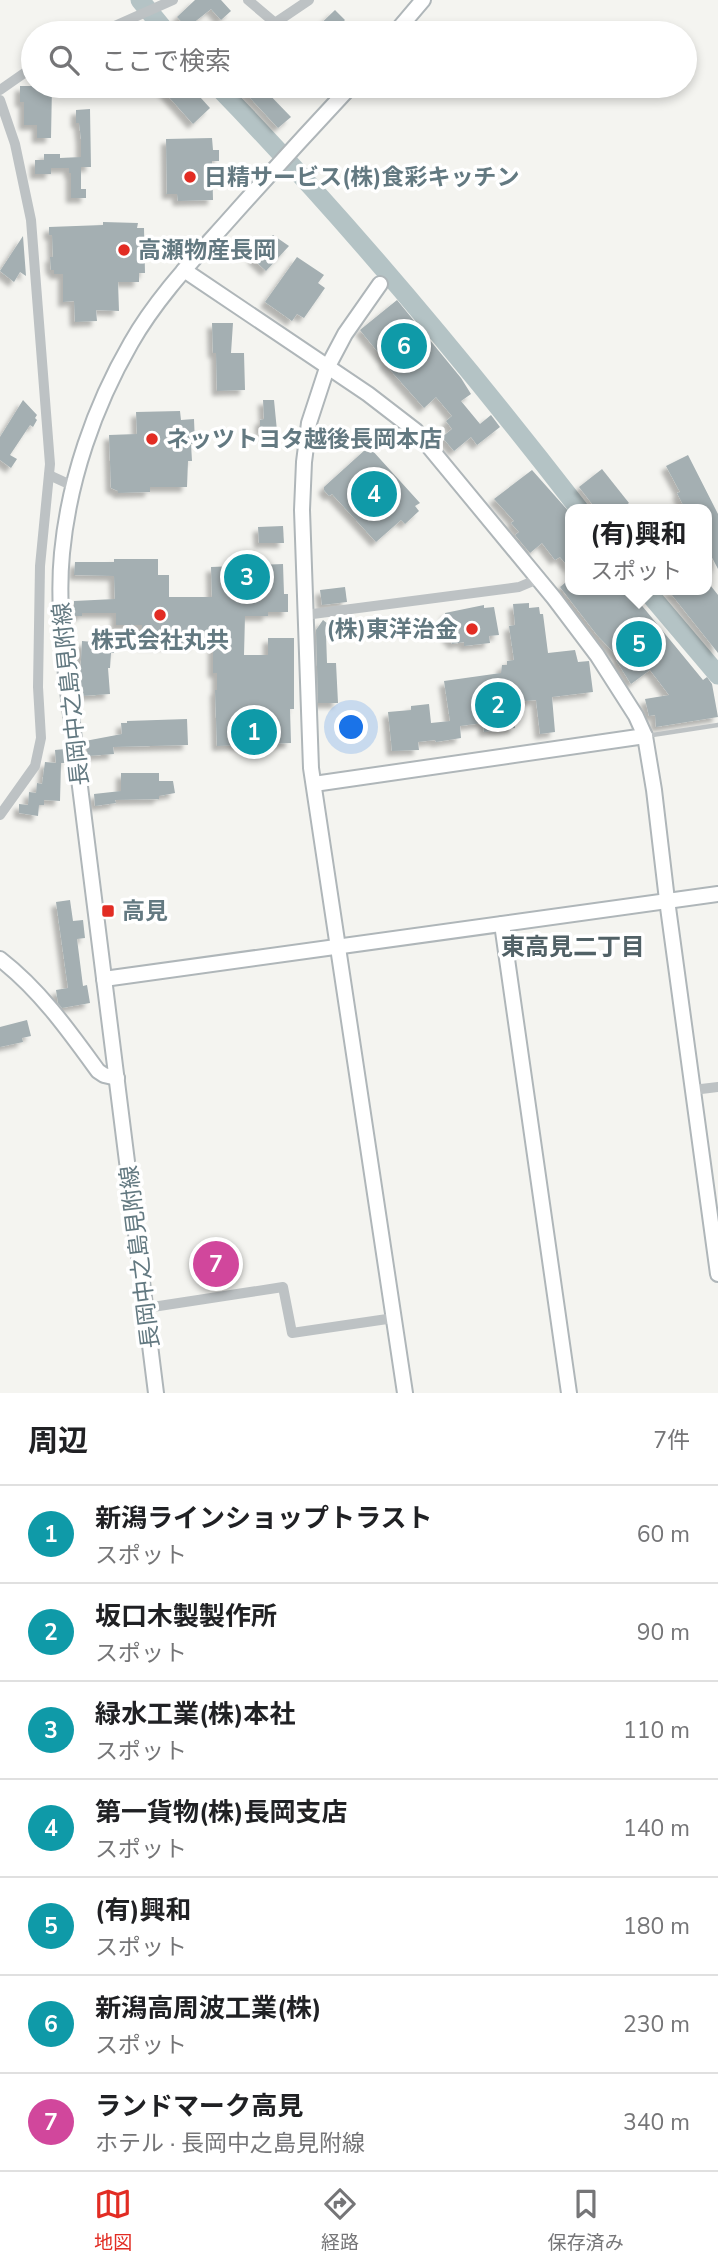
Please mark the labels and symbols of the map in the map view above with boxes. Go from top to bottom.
place label: 日精サービス(株)食彩キッチン [204,162,519,193]
marker: 日精サービス(株)食彩キッチン [182,169,198,185]
place label: 高瀬物産長岡 [138,235,276,266]
marker: 高瀬物産長岡 [116,242,132,258]
pin: 6 [381,320,427,372]
place label: ネッツトヨタ越後長岡本店 [166,424,442,455]
marker: ネッツトヨタ越後長岡本店 [144,431,160,447]
pin: 4 [351,468,397,520]
pin: 3 [224,551,270,603]
street label: 長岡中之島見附線 [46,601,96,787]
marker: 株式会社丸共 [152,607,168,623]
place label: (株)東洋治金 [327,614,458,645]
pin: 5 [616,618,662,670]
marker: (株)東洋治金 [464,621,480,637]
place label: 株式会社丸共 [91,625,229,656]
pin: 2 [475,679,521,731]
pin: 1 [231,706,277,758]
your location [334,710,368,744]
place label: 高見 [122,896,168,927]
marker: 高見 [100,903,116,919]
district label: 東高見二丁目 [501,931,645,963]
street label: 長岡中之島見附線 [113,1164,167,1350]
pin: 7 [193,1238,239,1290]

